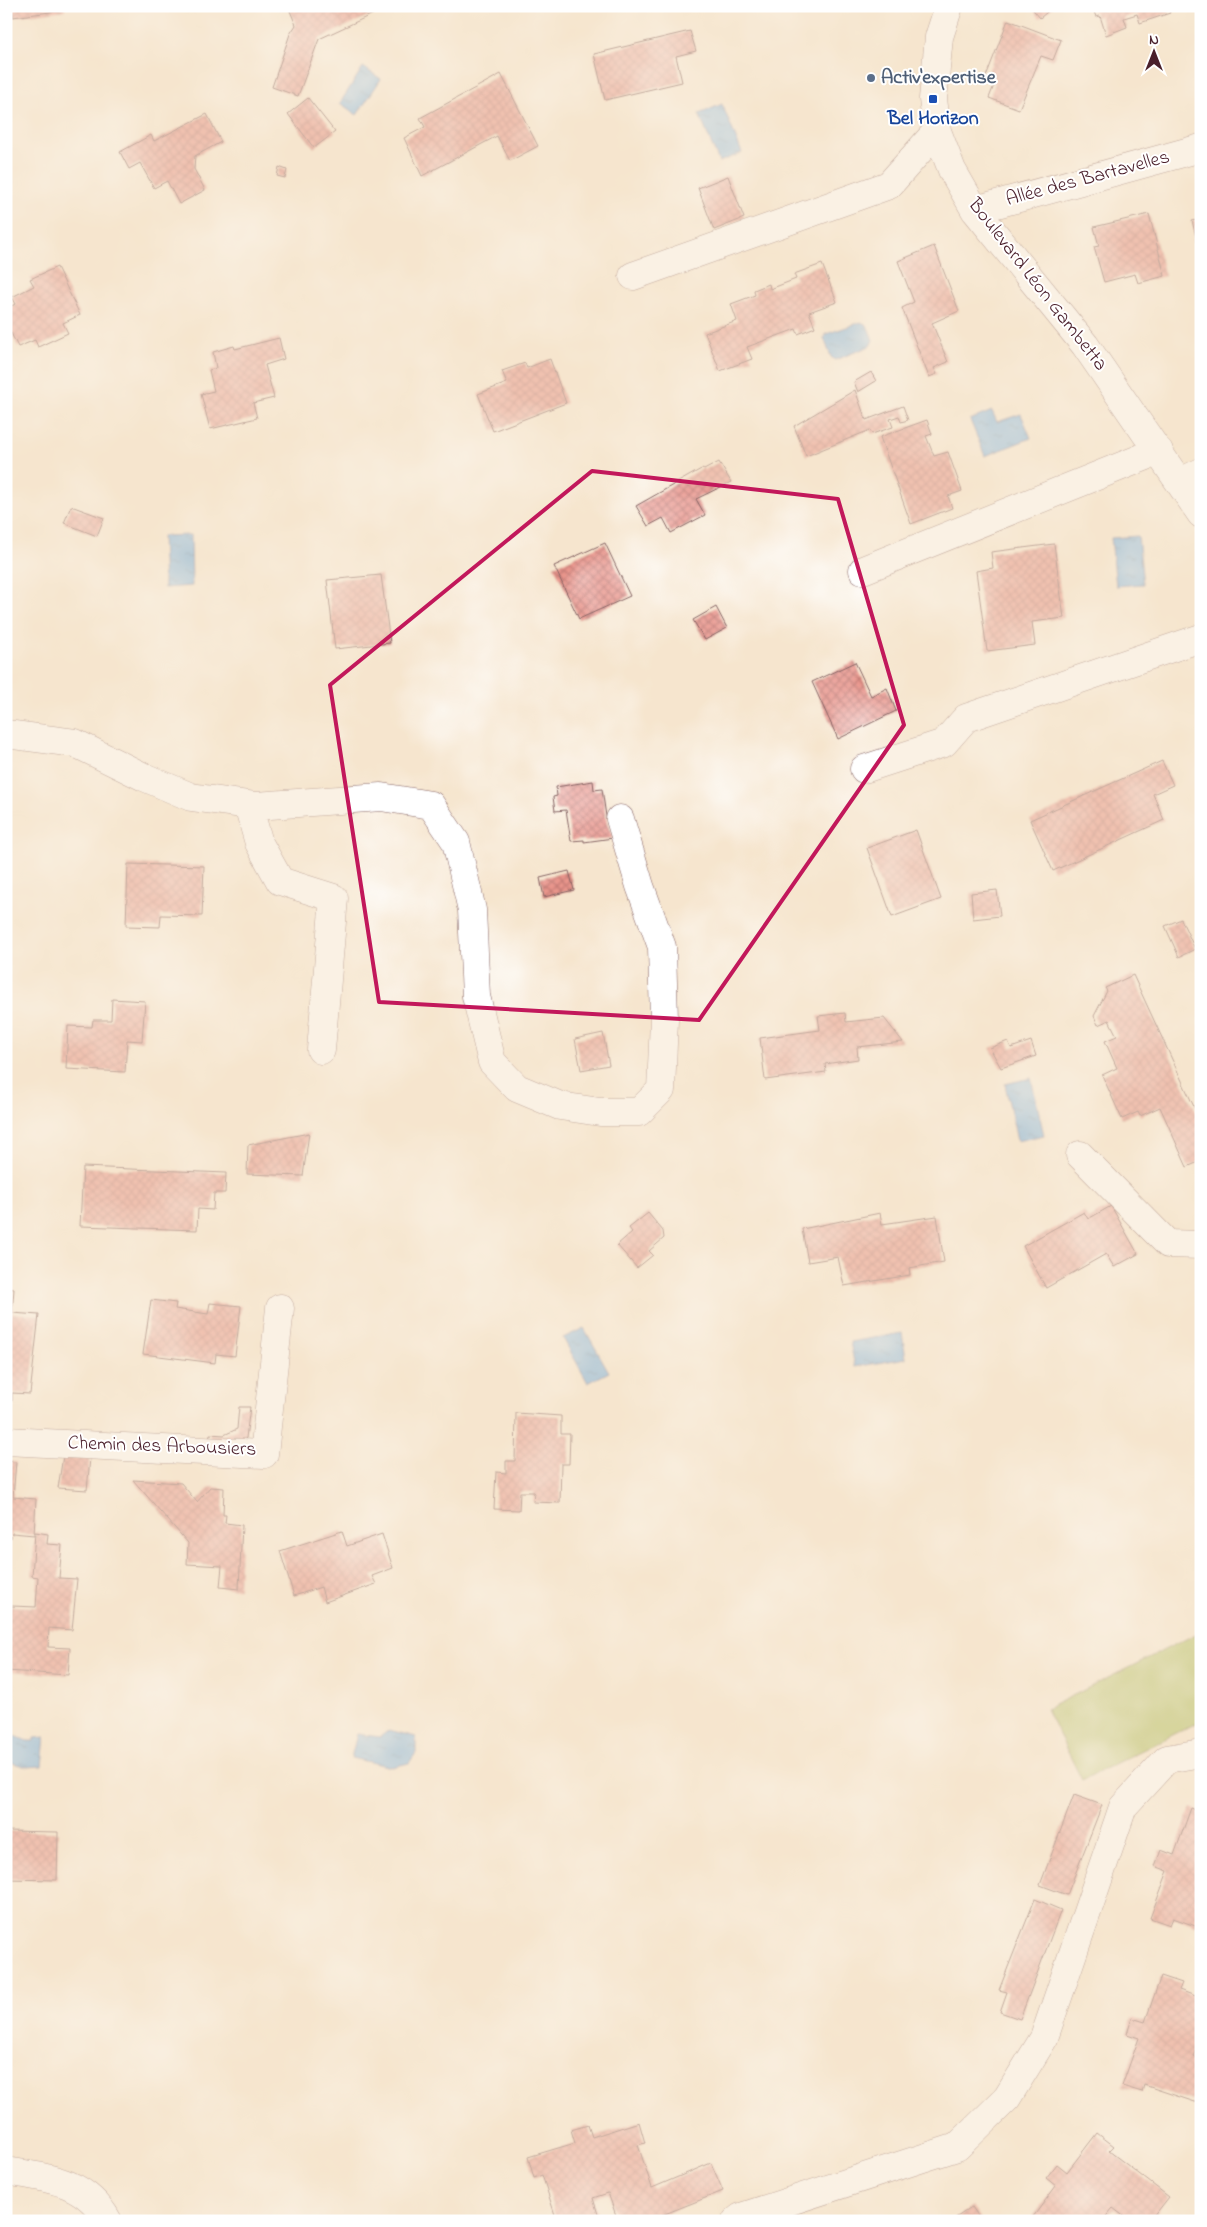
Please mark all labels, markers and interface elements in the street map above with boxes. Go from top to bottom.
north arrow [1130,28,1180,78]
text: N [1149,30,1159,51]
place label: Activ'expertise [881,64,997,93]
marker: Activ'expertise [865,72,877,84]
marker: Bel Horizon [927,93,939,105]
place label: Bel Horizon [886,105,979,134]
street label: Allée des Bartavelles [1003,143,1173,215]
street label: Boulevard Léon Gambetta [959,191,1114,378]
street label: Chemin des Arbousiers [67,1429,257,1465]

